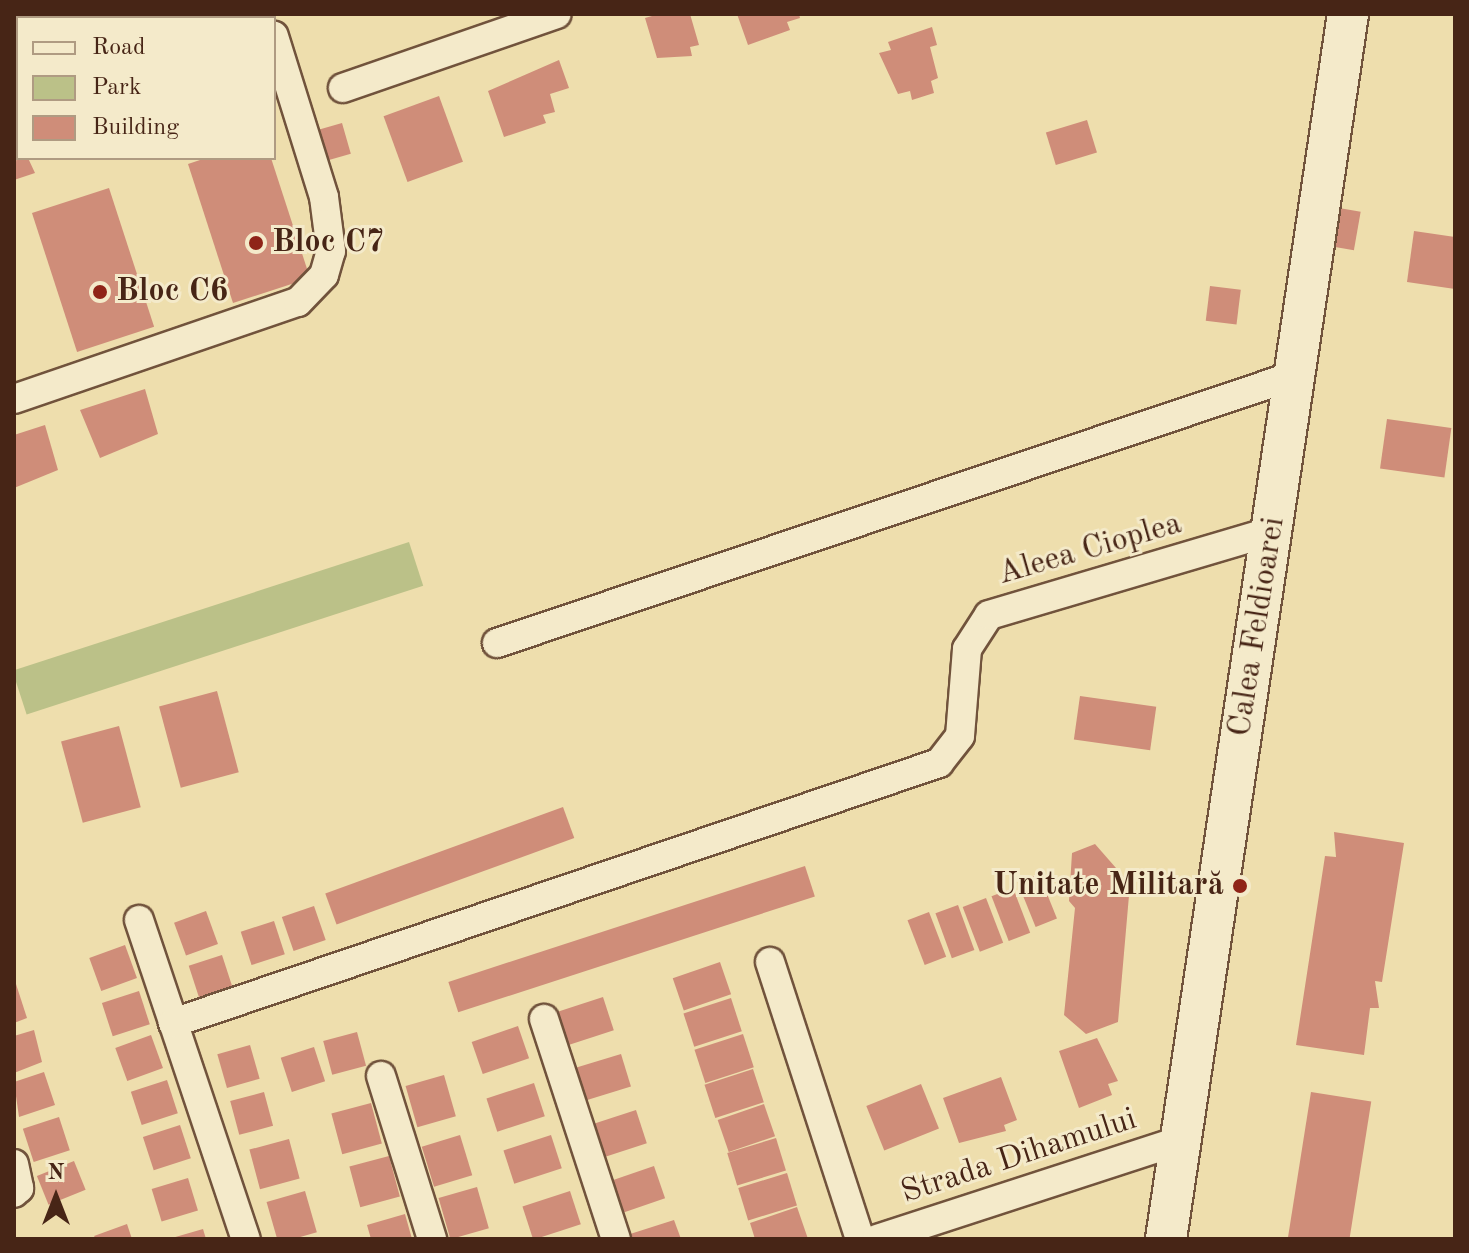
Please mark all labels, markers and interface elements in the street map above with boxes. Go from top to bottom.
legend [16,16,276,160]
text: Road [92,36,145,60]
text: Park [92,76,141,100]
text: Building [92,116,179,140]
place label: Bloc C7 [272,224,384,262]
marker: Bloc C7 [247,234,265,252]
place label: Bloc C6 [116,273,228,311]
marker: Bloc C6 [91,283,109,301]
street label: Aleea Cioplea [994,505,1186,595]
street label: Calea Feldioarei [1222,515,1294,739]
place label: Unitate Militară [992,867,1224,905]
marker: Unitate Militară [1231,877,1249,895]
street label: Strada Dihamului [897,1101,1141,1213]
north arrow [16,1157,96,1237]
text: N [48,1162,64,1184]

